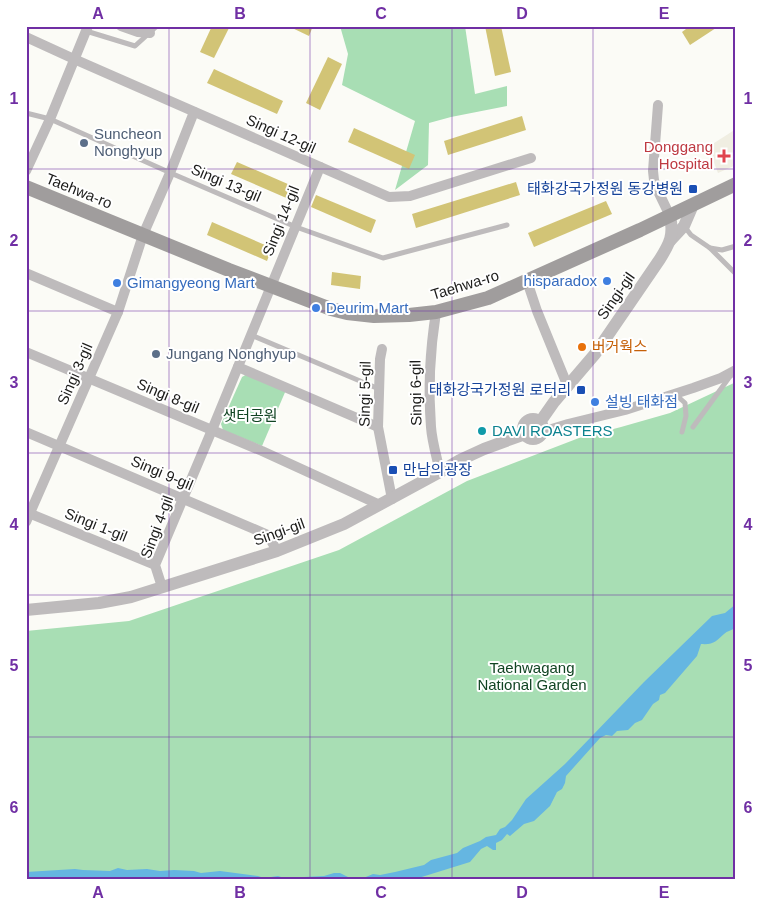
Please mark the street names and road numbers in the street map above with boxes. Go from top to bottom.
street label: Singi 12-gil [244,111,319,156]
street label: Singi 13-gil [189,160,264,205]
street label: Taehwa-ro [44,170,115,212]
street label: Singi 14-gil [259,183,302,258]
street label: Taehwa-ro [429,266,501,303]
street label: Singi-gil [593,269,638,322]
street label: Singi 3-gil [53,340,96,407]
street label: Singi 6-gil [406,360,425,426]
street label: Singi 5-gil [355,361,374,427]
street label: Singi 8-gil [135,375,202,416]
street label: Singi 9-gil [129,452,196,493]
street label: Singi 4-gil [137,493,176,561]
street label: Singi 1-gil [62,504,130,545]
street label: Singi-gil [251,514,307,549]

